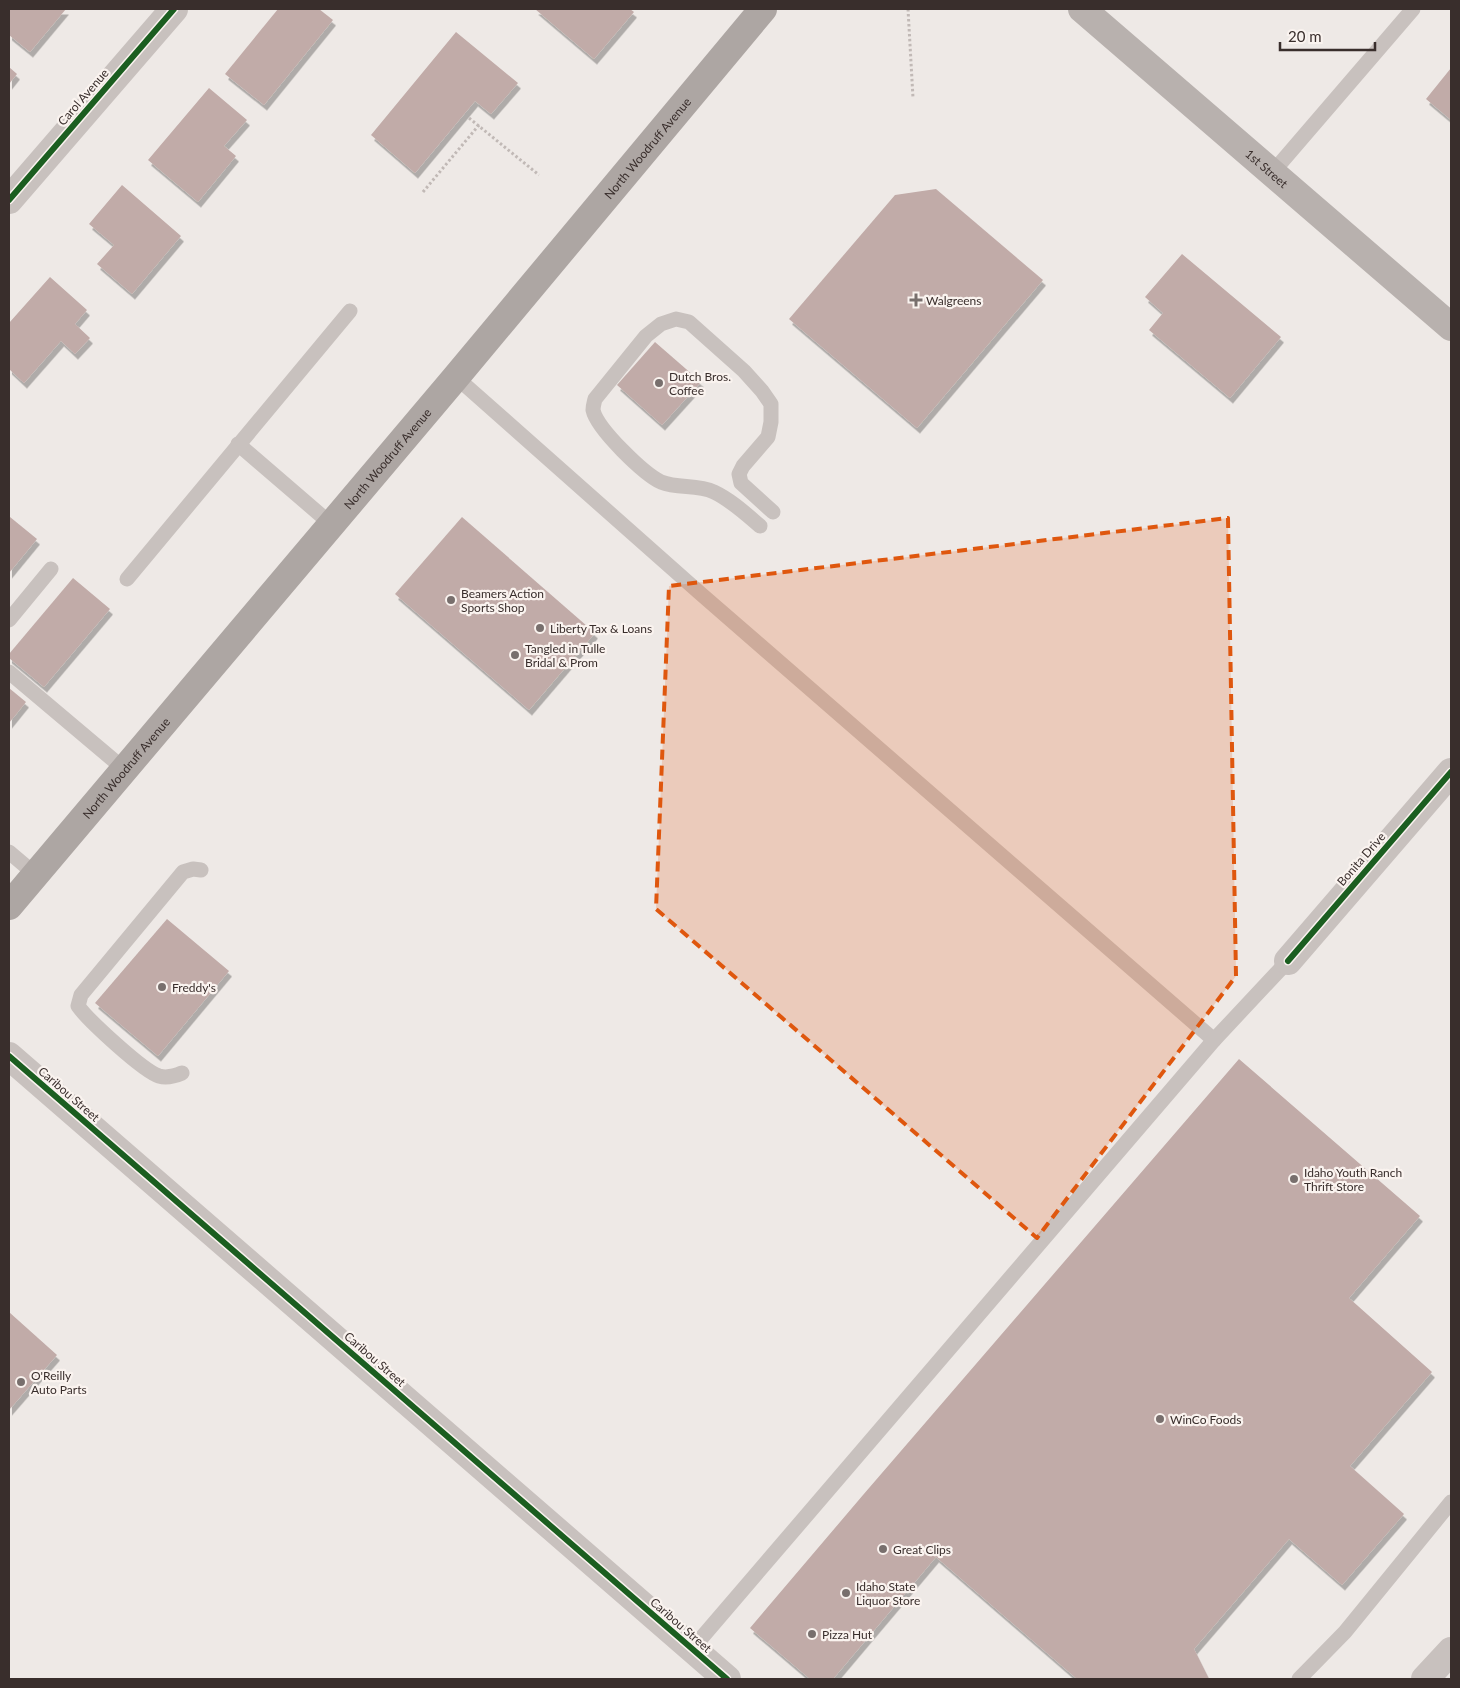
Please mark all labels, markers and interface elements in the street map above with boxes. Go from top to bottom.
scale bar [1280,20,1375,52]
text: 20 m [1288,27,1322,45]
street label: Carol Avenue [54,66,112,128]
street label: North Woodruff Avenue [601,94,694,202]
street label: 1st Street [1243,146,1292,191]
place label: Walgreens [926,293,981,308]
marker: Walgreens [910,294,922,306]
place label: Dutch Bros. Coffee [669,369,731,398]
marker: Dutch Bros. Coffee [653,377,665,389]
street label: North Woodruff Avenue [340,405,434,512]
place label: Beamers Action Sports Shop [461,586,544,615]
marker: Beamers Action Sports Shop [445,594,457,606]
place label: Liberty Tax & Loans [550,621,652,636]
marker: Liberty Tax & Loans [534,622,546,634]
place label: Tangled in Tulle Bridal & Prom [525,641,605,670]
marker: Tangled in Tulle Bridal & Prom [509,649,521,661]
street label: North Woodruff Avenue [79,714,173,821]
street label: Bonita Drive [1334,829,1388,889]
place label: Freddy's [172,980,216,995]
marker: Freddy's [156,981,168,993]
street label: Caribou Street [35,1063,103,1125]
place label: Idaho Youth Ranch Thrift Store [1304,1165,1402,1194]
marker: Idaho Youth Ranch Thrift Store [1288,1173,1300,1185]
street label: Caribou Street [341,1328,409,1390]
place label: O'Reilly Auto Parts [31,1368,87,1397]
marker: O'Reilly Auto Parts [15,1376,27,1388]
place label: WinCo Foods [1170,1412,1241,1427]
marker: WinCo Foods [1154,1413,1166,1425]
place label: Great Clips [893,1542,951,1557]
marker: Great Clips [877,1543,889,1555]
place label: Idaho State Liquor Store [856,1579,920,1608]
marker: Idaho State Liquor Store [840,1587,852,1599]
street label: Caribou Street [647,1594,715,1656]
place label: Pizza Hut [822,1627,873,1642]
marker: Pizza Hut [806,1628,818,1640]

